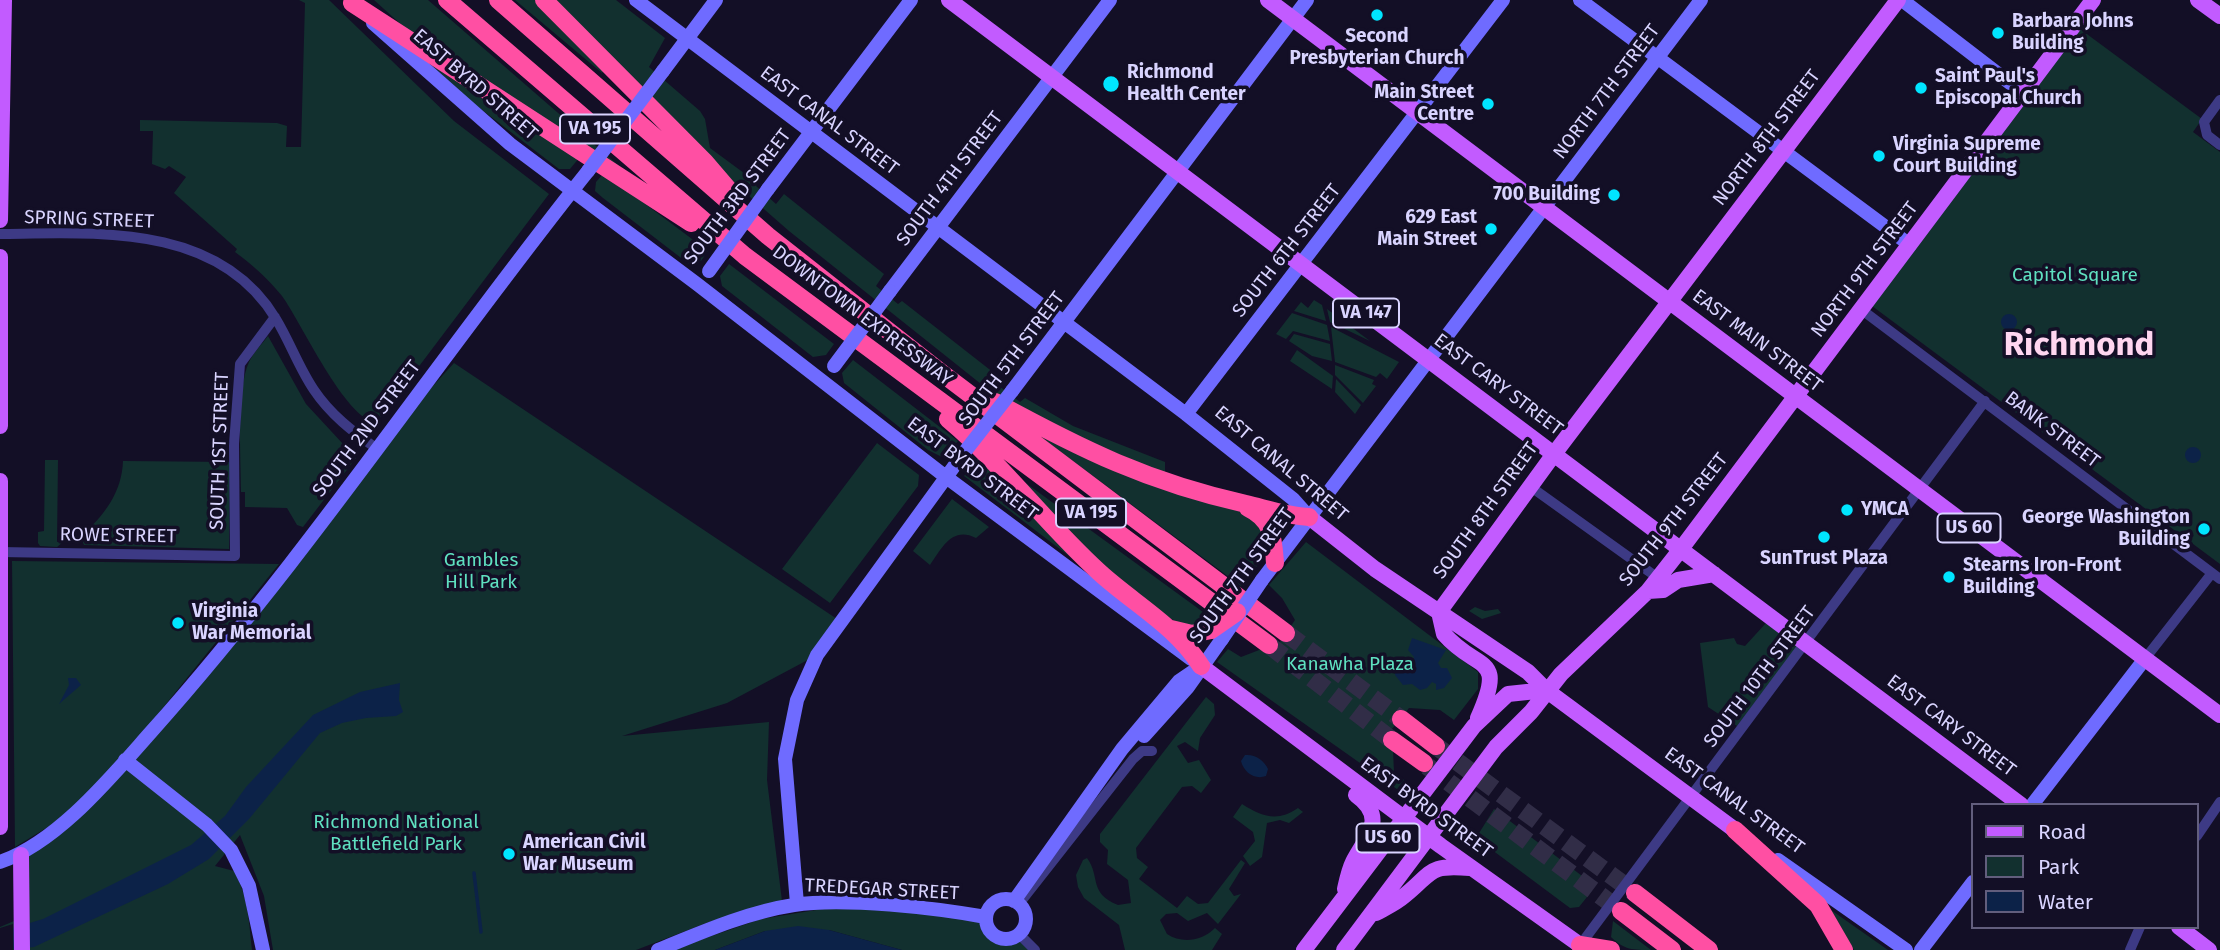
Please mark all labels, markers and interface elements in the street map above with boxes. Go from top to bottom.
marker: Second Presbyterian Church [1369,7,1385,23]
place label: Barbara Johns Building [2012,11,2133,55]
street label: NORTH 7TH STREET [1549,20,1665,164]
street label: EAST BYRD STREET [408,25,542,145]
marker: Barbara Johns Building [1990,25,2006,41]
place label: Second Presbyterian Church [1290,26,1464,70]
street label: EAST CANAL STREET [755,62,903,180]
place label: Richmond Health Center [1127,62,1246,106]
street label: NORTH 8TH STREET [1708,66,1826,210]
place label: Saint Paul's Episcopal Church [1935,66,2082,110]
marker: Richmond Health Center [1101,74,1121,94]
marker: Saint Paul's Episcopal Church [1913,80,1929,96]
place label: Main Street Centre [1374,82,1474,126]
marker: Main Street Centre [1480,96,1496,112]
street label: SOUTH 4TH STREET [892,107,1008,251]
road number: VA 195 [560,114,630,144]
street label: SOUTH 3RD STREET [680,125,796,269]
place label: Virginia Supreme Court Building [1893,134,2041,178]
marker: Virginia Supreme Court Building [1871,148,1887,164]
street label: SOUTH 6TH STREET [1228,180,1346,322]
place label: 700 Building [1493,184,1600,206]
marker: 700 Building [1606,187,1622,203]
street label: NORTH 9TH STREET [1807,198,1923,342]
street label: SPRING STREET [24,206,154,234]
place label: 629 East Main Street [1377,207,1477,251]
marker: 629 East Main Street [1483,221,1499,237]
street label: DOWNTOWN EXPRESSWAY [768,241,956,391]
park label: Capitol Square [2012,265,2138,287]
street label: EAST MAIN STREET [1688,285,1826,397]
street label: SOUTH 5TH STREET [954,288,1070,430]
road number: VA 147 [1333,298,1399,328]
district label: Richmond [2004,326,2154,366]
street label: EAST CARY STREET [1429,329,1567,441]
street label: SOUTH 2ND STREET [308,356,426,502]
street label: SOUTH 1ST STREET [206,372,234,530]
street label: BANK STREET [2000,387,2104,473]
street label: EAST CANAL STREET [1210,402,1352,526]
street label: EAST BYRD STREET [902,412,1042,526]
street label: SOUTH 8TH STREET [1429,438,1543,584]
street label: SOUTH 9TH STREET [1615,449,1733,591]
road number: VA 195 [1056,499,1126,528]
place label: YMCA [1861,499,1909,521]
marker: YMCA [1839,502,1855,518]
street label: SOUTH 7TH STREET [1185,504,1299,648]
place label: George Washington Building [2022,507,2190,551]
road number: US 60 [1938,514,2000,542]
marker: George Washington Building [2196,521,2212,537]
street label: ROWE STREET [59,524,177,548]
marker: SunTrust Plaza [1816,529,1832,545]
place label: SunTrust Plaza [1760,548,1888,570]
park label: Gambles Hill Park [444,550,518,594]
place label: Stearns Iron-Front Building [1963,555,2121,599]
marker: Stearns Iron-Front Building [1941,569,1957,585]
place label: Virginia War Memorial [192,601,311,645]
street label: SOUTH 10TH STREET [1699,602,1821,752]
marker: Virginia War Memorial [170,615,186,631]
park label: Kanawha Plaza [1286,654,1414,676]
street label: EAST CARY STREET [1882,670,2020,782]
street label: EAST CANAL STREET [1660,743,1808,859]
street label: EAST BYRD STREET [1356,752,1496,864]
legend [1972,803,2199,929]
park label: Richmond National Battlefield Park [313,812,479,856]
text: Road [2038,819,2086,845]
road number: US 60 [1356,824,1420,852]
place label: American Civil War Museum [523,832,646,876]
marker: American Civil War Museum [501,846,517,862]
text: Park [2038,854,2079,880]
street label: TREDEGAR STREET [804,875,960,905]
text: Water [2038,889,2093,915]

